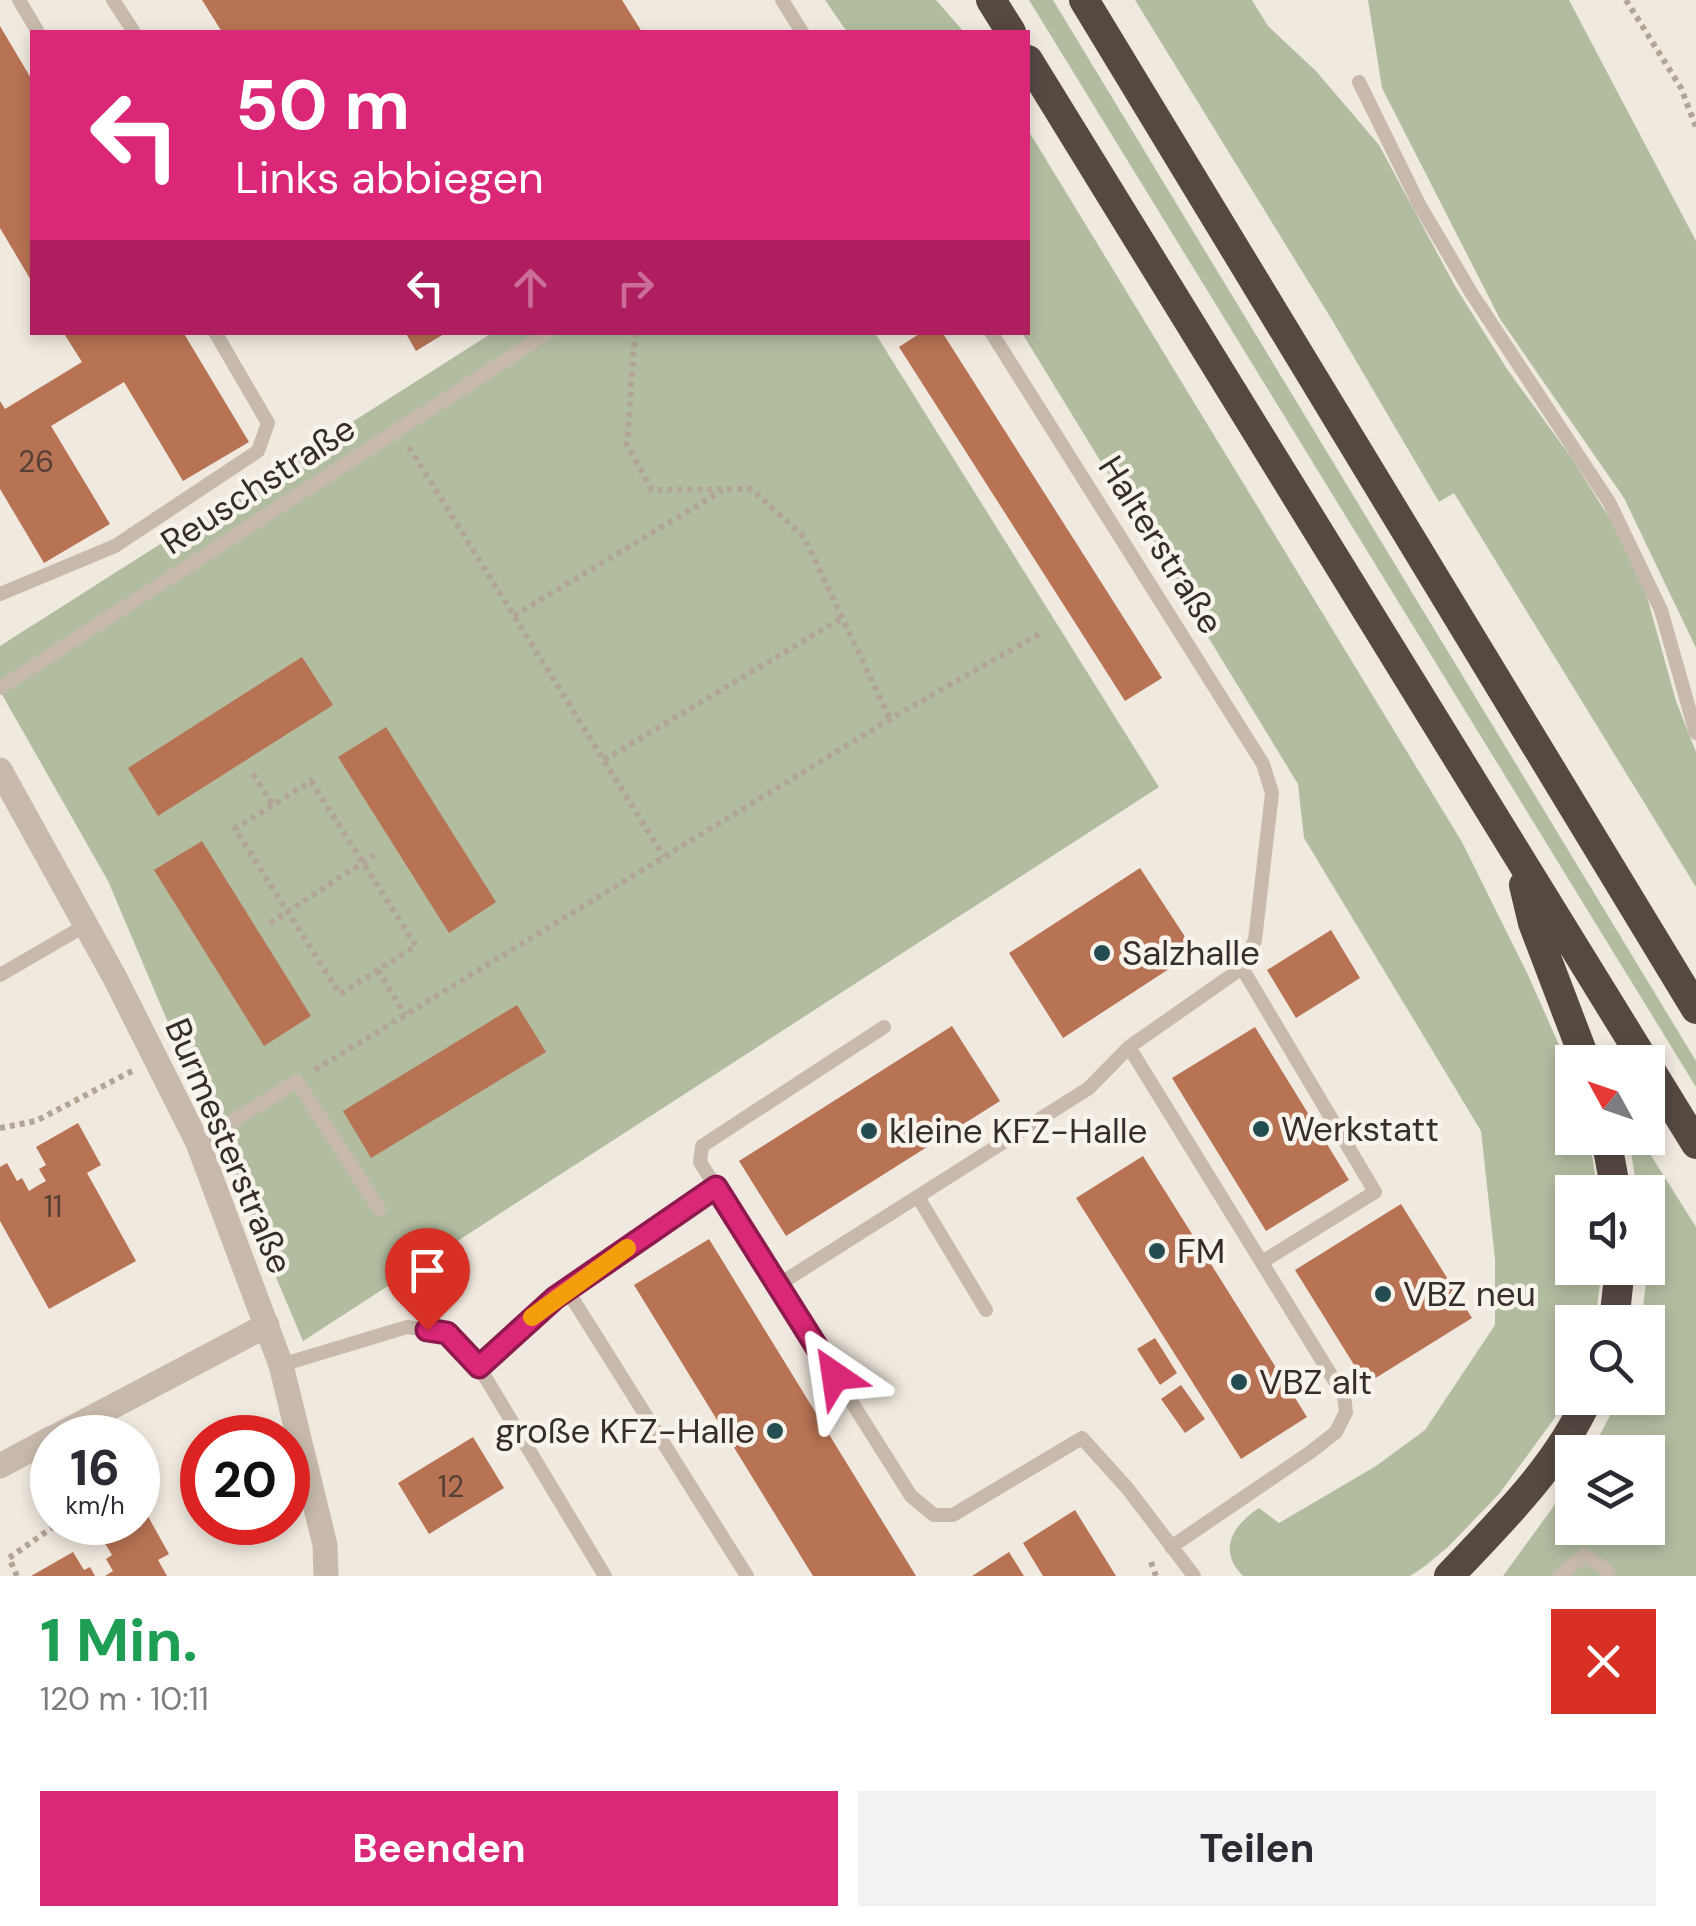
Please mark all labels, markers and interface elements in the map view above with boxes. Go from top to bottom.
text: 50 m [235,60,410,151]
icon: left [70,70,200,200]
text: Links abbiegen [235,148,544,207]
icon: left [398,260,453,315]
icon: ahead [503,260,558,315]
icon: right [608,260,663,315]
street label: Reuschstraße [152,405,364,565]
house number: 26 [18,442,54,481]
street label: Halterstraße [1088,447,1234,643]
place label: Salzhalle [1122,930,1260,976]
marker: Salzhalle [1091,942,1113,964]
street label: Burmesterstraße [154,1011,304,1281]
north arrow [1555,1045,1665,1155]
map controls [1555,1045,1665,1545]
place label: Werkstatt [1281,1106,1439,1152]
place label: kleine KFZ-Halle [889,1108,1147,1154]
marker: Werkstatt [1250,1118,1272,1140]
marker: kleine KFZ-Halle [858,1120,880,1142]
button: sound [1555,1175,1665,1285]
house number: 11 [44,1187,62,1226]
pin [385,1228,470,1331]
place label: FM [1177,1228,1225,1274]
marker: FM [1146,1240,1168,1262]
icon: arrive [400,1243,455,1298]
place label: VBZ neu [1403,1271,1536,1317]
marker: VBZ neu [1372,1283,1394,1305]
button: search [1555,1305,1665,1415]
position arrow [783,1324,887,1428]
place label: VBZ alt [1259,1359,1372,1405]
marker: VBZ alt [1228,1371,1250,1393]
place label: große KFZ-Halle [495,1408,755,1454]
speed limit sign: 20 [180,1415,310,1545]
marker: große KFZ-Halle [764,1420,786,1442]
text: 16 [70,1435,120,1501]
button: layers [1555,1435,1665,1545]
house number: 12 [438,1467,464,1506]
text: km/h [65,1489,125,1522]
text: 1 Min. [40,1601,198,1680]
button: close [1551,1609,1656,1714]
text: 120 m · 10:11 [40,1678,209,1720]
button: Beenden [40,1791,838,1906]
button: Teilen [858,1791,1656,1906]

